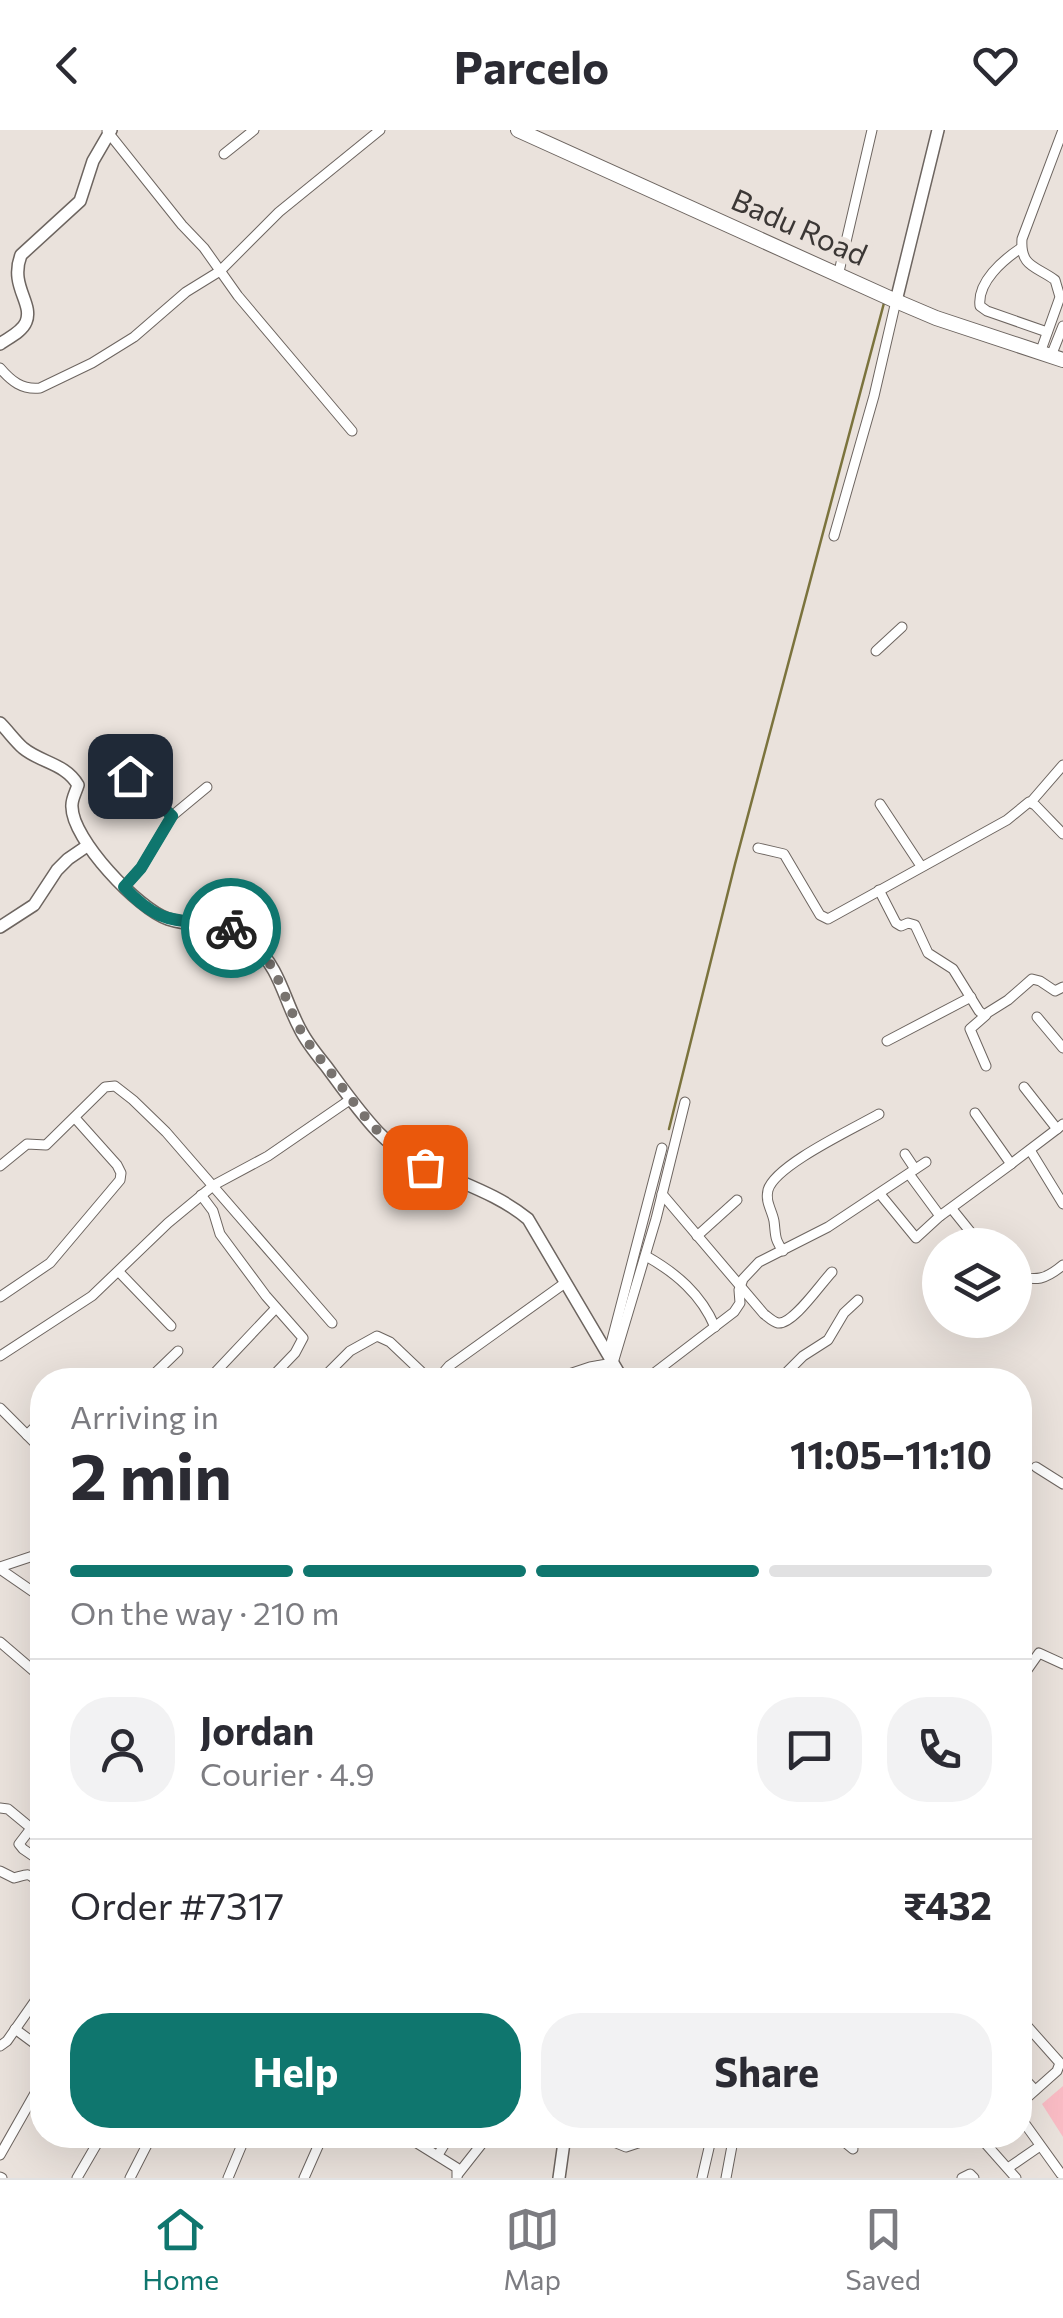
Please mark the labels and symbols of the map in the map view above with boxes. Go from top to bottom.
street label: Badu Road [726,179,874,272]
pin [88,734,173,819]
courier [181,878,281,978]
pin [383,1125,468,1210]

